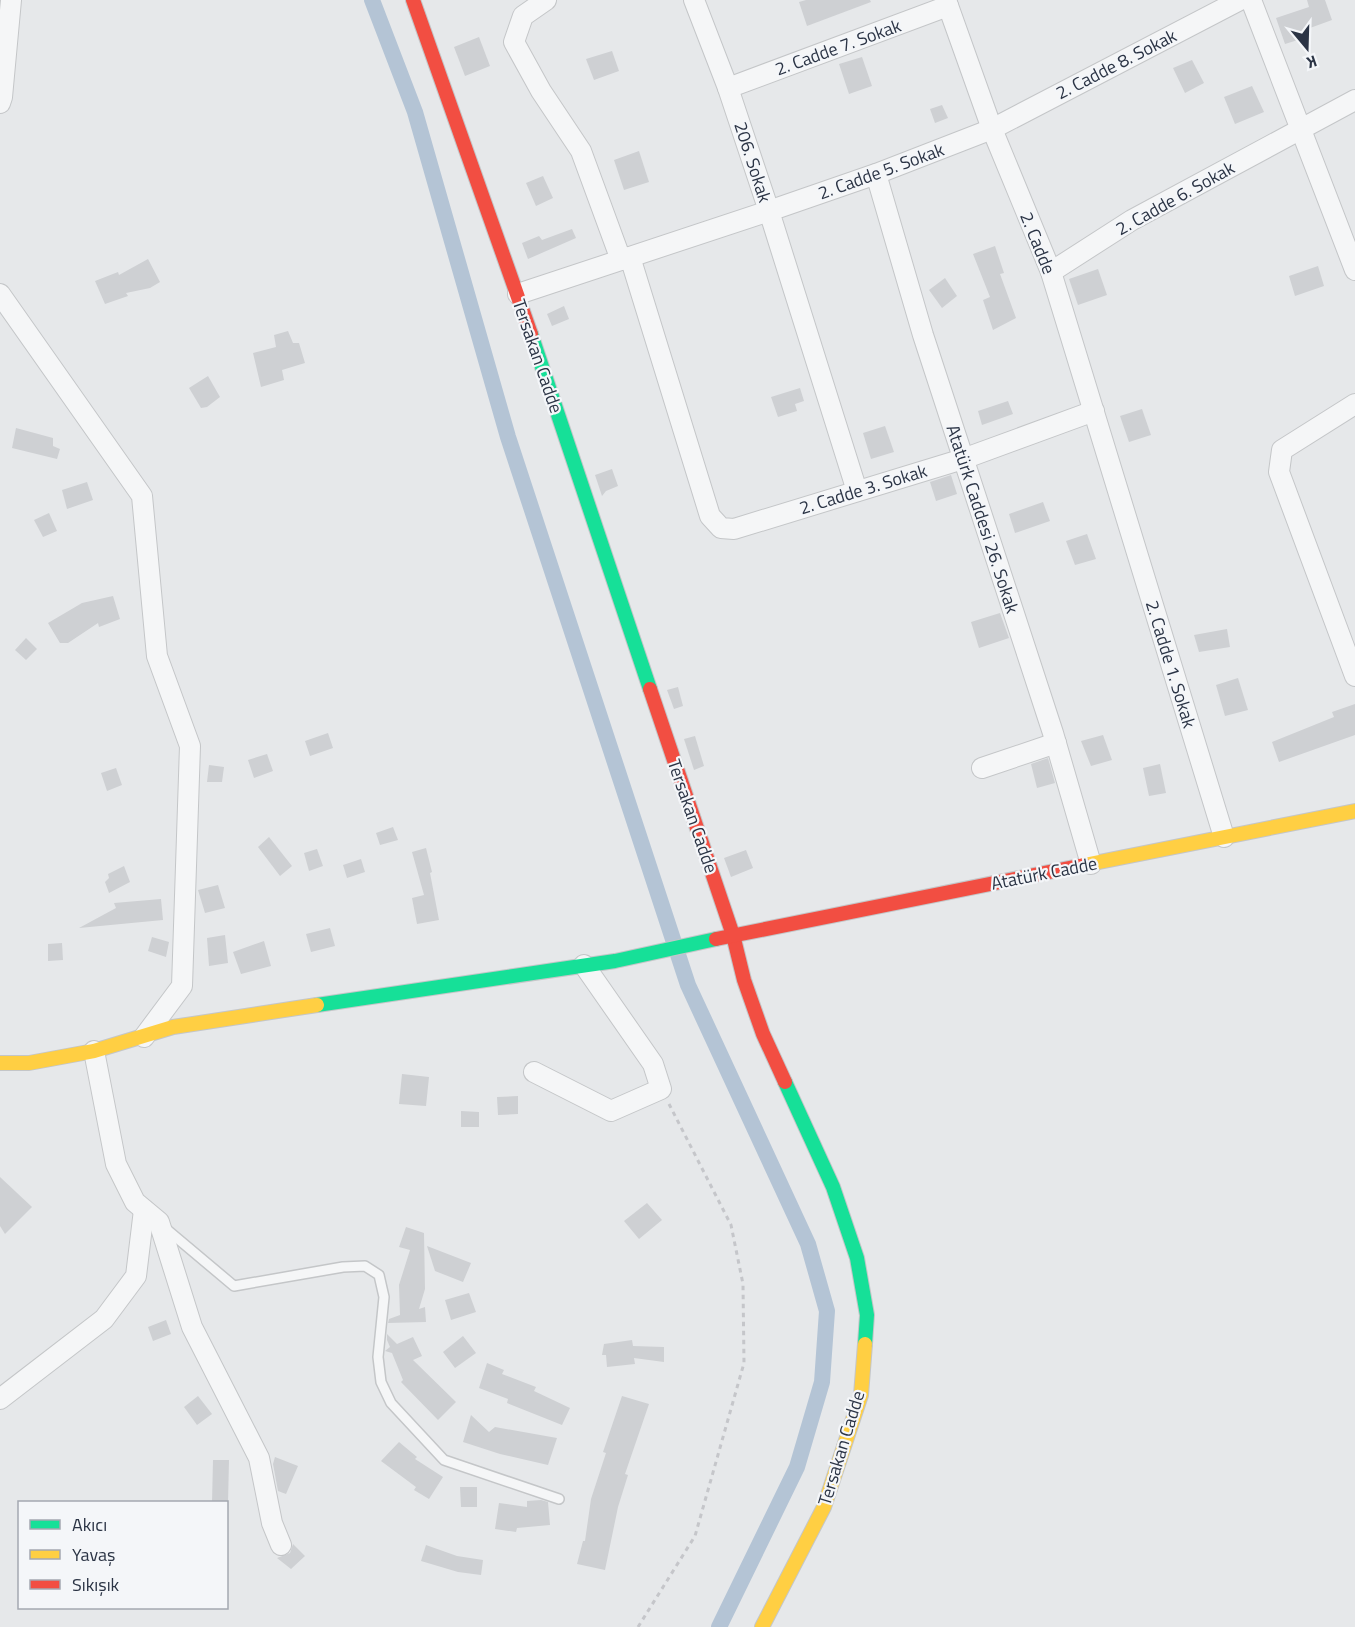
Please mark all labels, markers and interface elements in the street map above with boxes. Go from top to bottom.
street label: 2. Cadde 7. Sokak [771,12,905,82]
north arrow [1277,18,1337,78]
street label: 2. Cadde 8. Sokak [1051,22,1181,106]
text: K [1303,49,1320,75]
street label: 206. Sokak [727,118,779,206]
street label: 2. Cadde 5. Sokak [814,136,948,206]
street label: 2. Cadde 6. Sokak [1111,154,1240,242]
street label: 2. Cadde [1013,208,1063,278]
street label: Tersakan Cadde [506,295,570,417]
street label: Atatürk Caddesi 26. Sokak [940,421,1026,617]
street label: 2. Cadde 3. Sokak [796,457,931,521]
street label: 2. Cadde 1. Sokak [1139,597,1203,732]
street label: Tersakan Cadde [661,755,725,877]
street label: Atatürk Cadde [989,849,1099,897]
street label: Tersakan Cadde [811,1387,871,1509]
legend [18,1501,228,1609]
text: Akıcı [72,1511,107,1538]
text: Yavaş [72,1541,115,1568]
text: Sıkışık [72,1571,120,1598]

